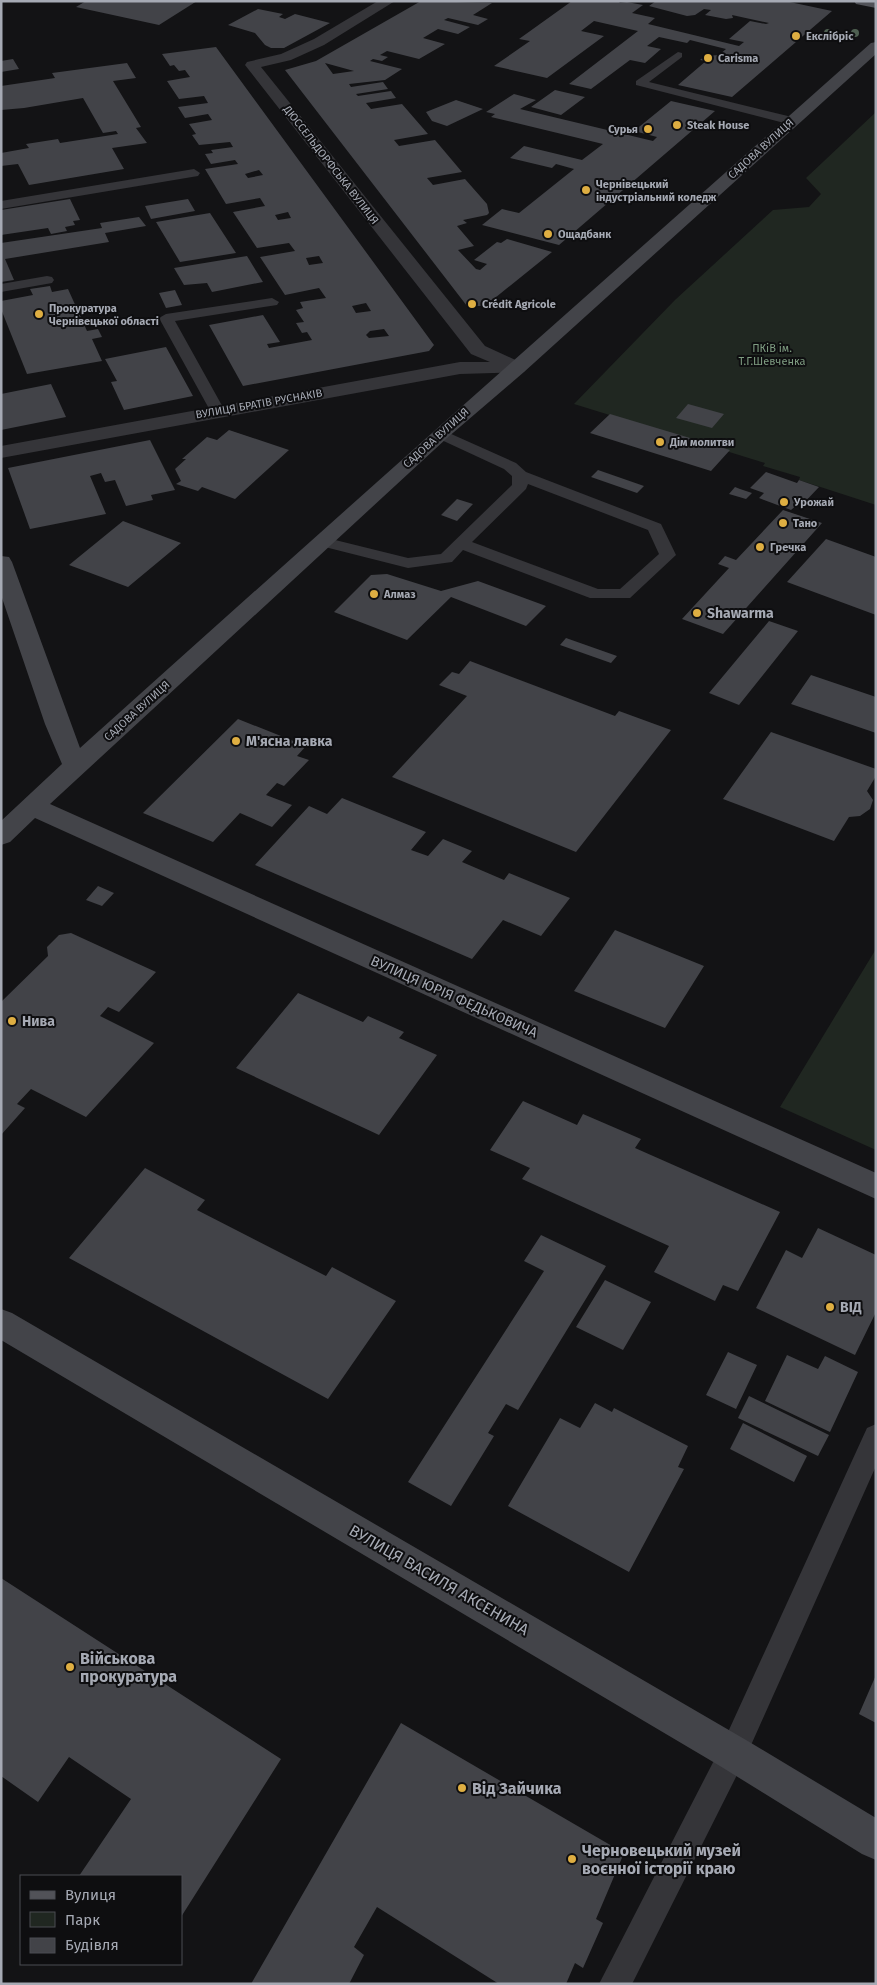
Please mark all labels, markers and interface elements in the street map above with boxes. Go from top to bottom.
marker: Екслібріс [790,30,802,42]
place label: Екслібріс [806,30,854,43]
marker: Carisma [702,52,714,64]
place label: Carisma [718,52,758,65]
street label: ДЮССЕЛЬДОРФСЬКА ВУЛИЦЯ [280,102,381,227]
street label: САДОВА ВУЛИЦЯ [726,116,796,182]
marker: Steak House [671,119,683,131]
place label: Steak House [687,119,749,132]
place label: Сурья [608,123,638,136]
marker: Сурья [642,123,654,135]
place label: Чернівецький індустріальний коледж [596,178,717,204]
marker: Чернівецький індустріальний коледж [580,184,592,196]
marker: Ощадбанк [542,228,554,240]
place label: Ощадбанк [558,228,612,241]
marker: Crédit Agricole [466,298,478,310]
place label: Crédit Agricole [482,298,556,311]
place label: Прокуратура Чернівецької області [49,302,159,328]
marker: Прокуратура Чернівецької області [33,308,45,320]
park label: ПКіВ ім. Т.Г.Шевченка [739,342,805,368]
street label: ВУЛИЦЯ БРАТІВ РУСНАКІВ [195,386,324,422]
street label: САДОВА ВУЛИЦЯ [401,405,471,471]
marker: Дім молитви [654,436,666,448]
place label: Дім молитви [669,436,734,449]
marker: Урожай [778,496,790,508]
place label: Урожай [793,496,834,509]
marker: Тано [777,517,789,529]
place label: Тано [793,517,818,530]
marker: Гречка [754,541,766,553]
place label: Гречка [770,541,806,554]
marker: Алмаз [368,588,380,600]
place label: Алмаз [383,588,416,601]
place label: Shawarma [707,605,774,622]
marker: Shawarma [691,607,703,619]
street label: САДОВА ВУЛИЦЯ [102,678,172,744]
place label: М'ясна лавка [246,733,333,750]
marker: М'ясна лавка [230,735,242,747]
street label: ВУЛИЦЯ ЮРІЯ ФЕДЬКОВИЧА [368,952,540,1042]
place label: Нива [22,1013,55,1030]
marker: Нива [6,1015,18,1027]
place label: ВІД [840,1299,862,1316]
marker: ВІД [824,1301,836,1313]
street label: ВУЛИЦЯ ВАСИЛЯ АКСЕНИНА [346,1521,533,1640]
place label: Військова прокуратура [80,1649,177,1686]
marker: Військова прокуратура [64,1661,76,1673]
place label: Від Зайчика [472,1779,562,1798]
marker: Від Зайчика [456,1782,468,1794]
place label: Черновецький музей воєнної історії краю [582,1841,741,1878]
marker: Черновецький музей воєнної історії краю [566,1853,578,1865]
legend [20,1875,182,1965]
text: Вулиця [65,1886,116,1904]
text: Парк [65,1911,100,1929]
text: Будівля [65,1936,119,1954]

